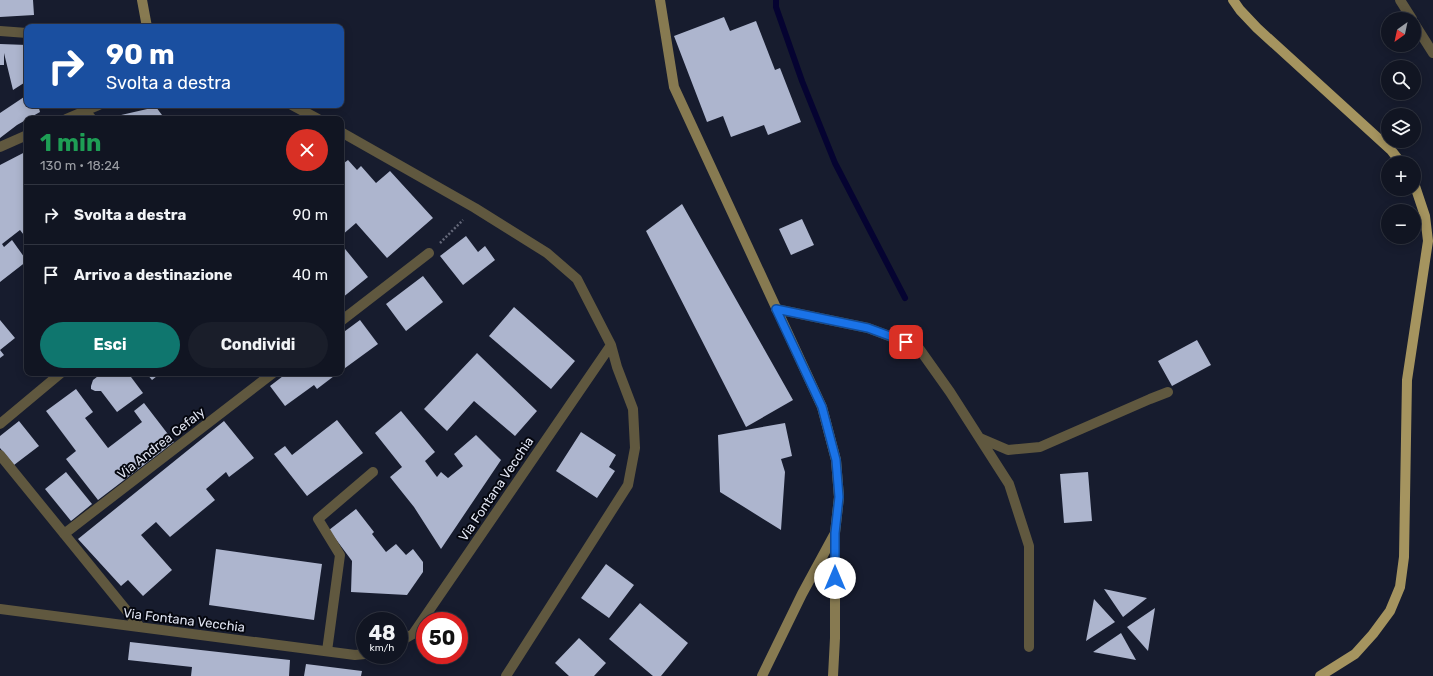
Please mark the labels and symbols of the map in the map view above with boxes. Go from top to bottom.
north arrow [1381,12,1421,52]
pin [889,325,923,359]
street label: Via Andrea Cefaly [114,404,208,482]
street label: Via Fontana Vecchia [456,434,536,544]
position arrow [814,557,856,599]
street label: Via Fontana Vecchia [122,605,246,635]
speed limit sign: 50 [416,612,468,664]

